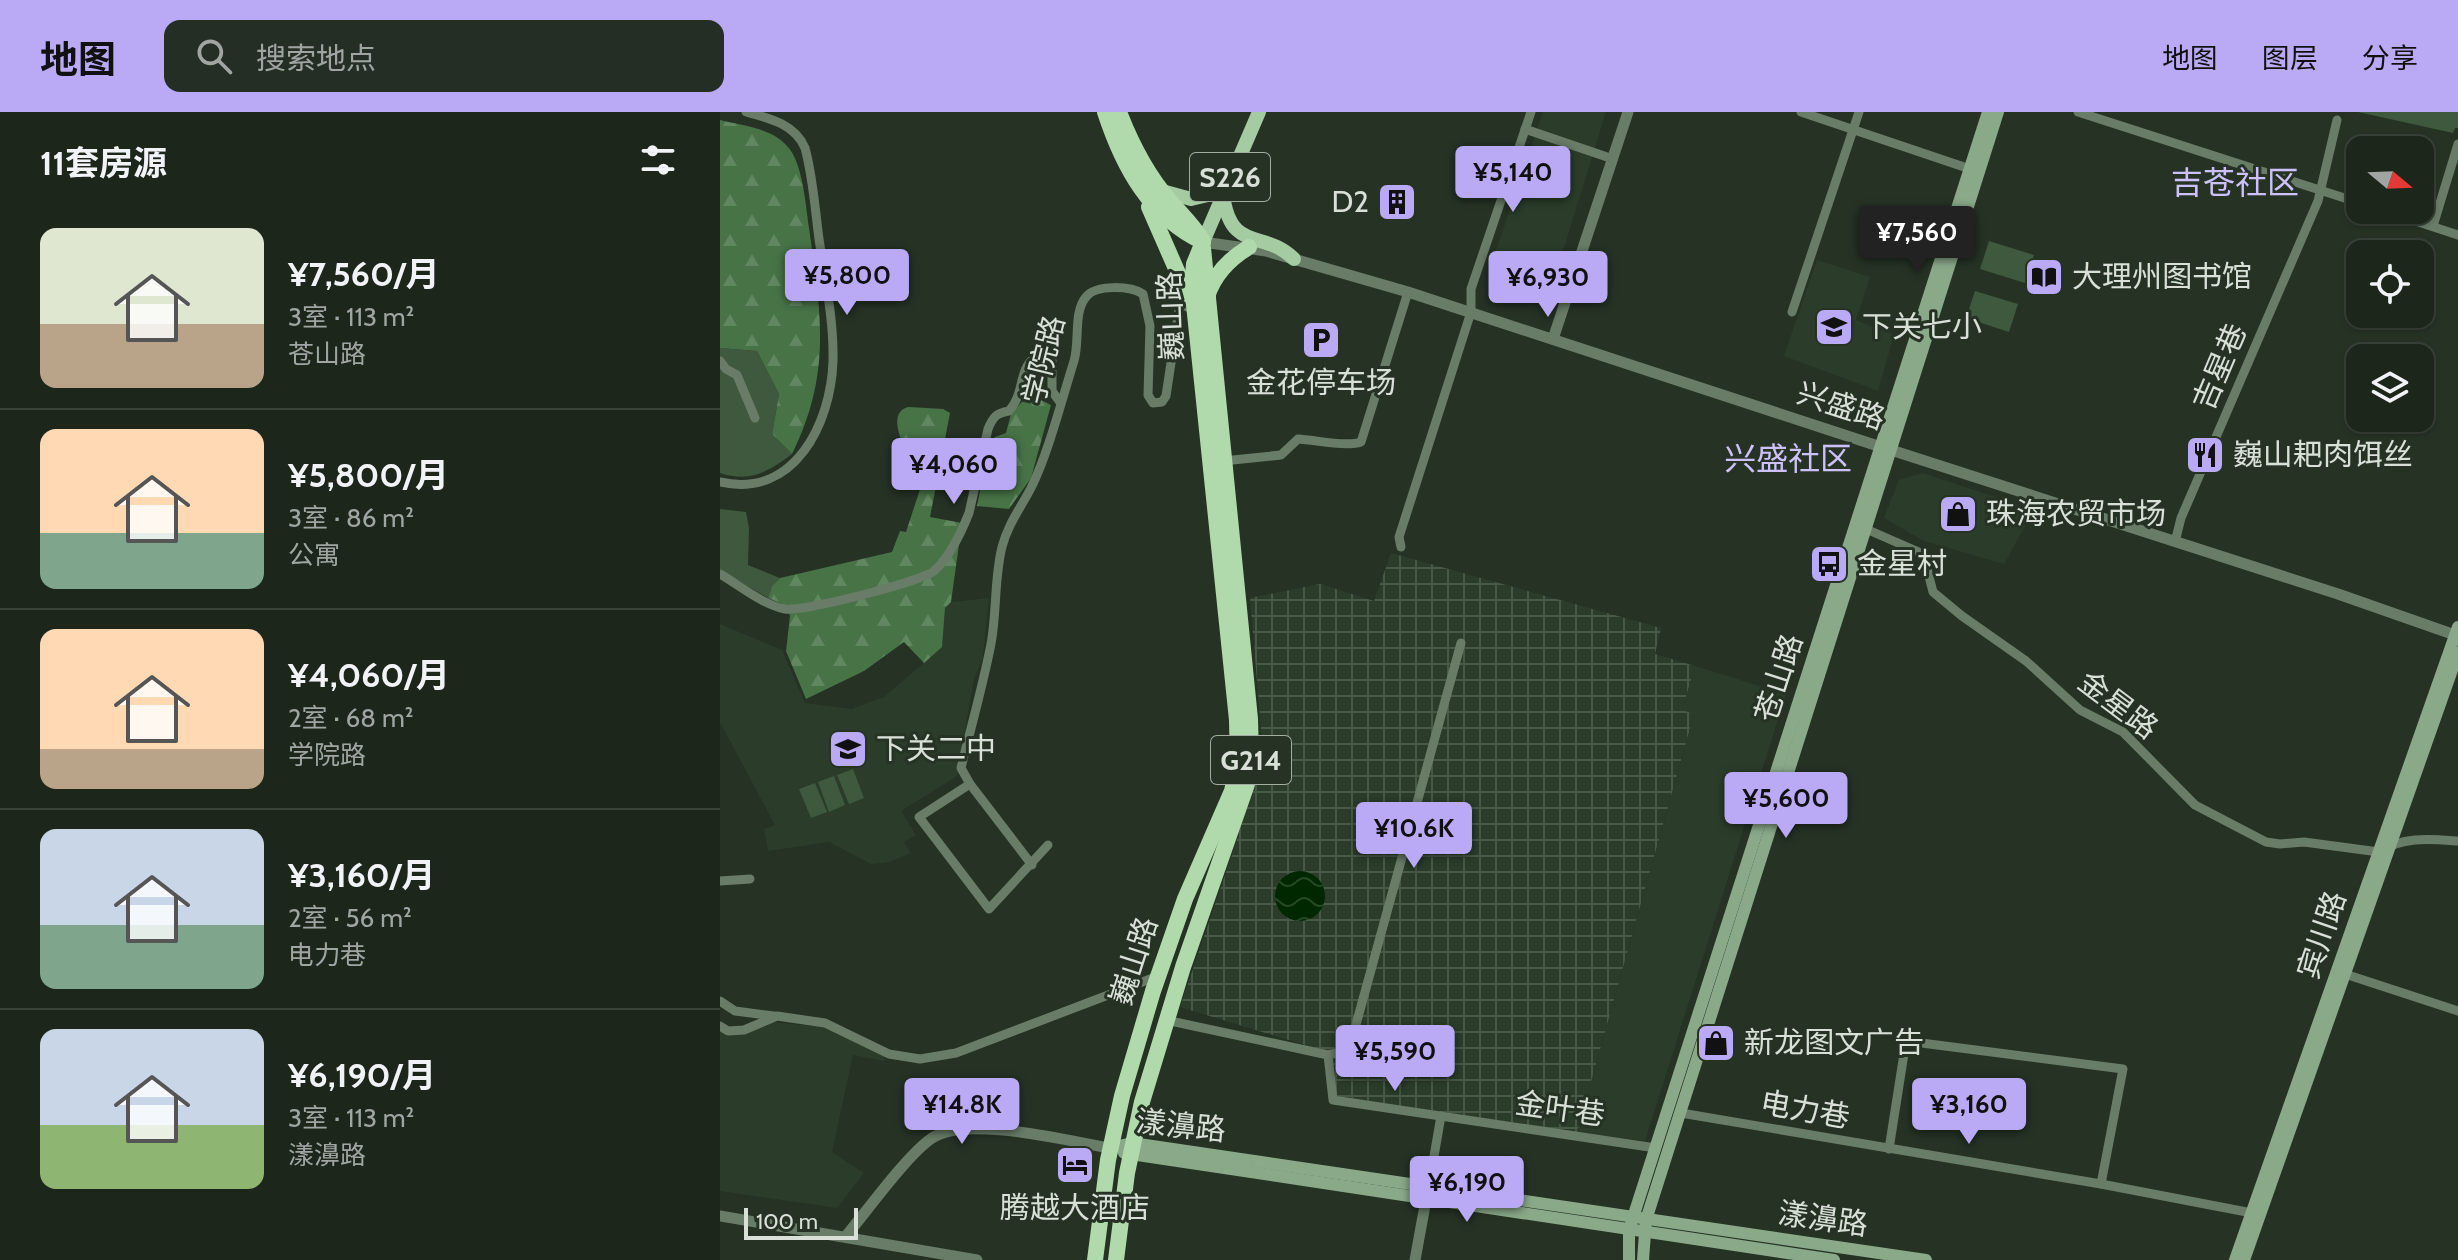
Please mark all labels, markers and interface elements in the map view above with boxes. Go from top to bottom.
search box [164,20,724,92]
icon: search [192,34,236,78]
text: 地图 [40,36,116,83]
text: 搜索地点 [256,40,376,77]
text: 地图 [2162,41,2218,75]
text: 图层 [2262,41,2318,75]
text: 分享 [2362,41,2418,75]
north arrow [2346,136,2434,224]
map controls [2346,136,2434,432]
icon: filters [636,138,680,182]
text: 11套房源 [40,142,167,184]
pin: ¥5,140 [1448,146,1578,214]
road number: S226 [1190,153,1270,201]
text: ¥5,140 [1473,156,1553,188]
district label: 吉苍社区 [2171,163,2299,202]
building icon: D2 [1376,181,1418,223]
place label: D2 [1331,183,1369,220]
pin: ¥7,560 [1852,206,1982,274]
text: ¥7,560 [1876,216,1958,248]
button: locate [2346,240,2434,328]
pin: ¥5,800 [782,249,912,317]
pin: ¥6,930 [1483,251,1613,319]
text: ¥7,560/月 [288,253,440,295]
library icon: 大理州图书馆 [2023,256,2065,298]
place label: 大理州图书馆 [2072,258,2252,295]
text: ¥5,800 [803,259,891,291]
icon: home [104,260,200,356]
text: ¥6,930 [1507,261,1589,293]
street label: 巍山路 [1150,270,1191,362]
text: 3室 · 113 m² [288,301,414,333]
school or university icon: 下关七小 [1813,306,1855,348]
place label: 下关七小 [1862,308,1982,345]
street label: 学院路 [1015,312,1072,408]
street label: 吉星巷 [2185,318,2254,415]
parking icon: 金花停车场 [1300,319,1342,361]
text: 苍山路 [288,338,366,370]
button: layers [2346,344,2434,432]
place label: 金花停车场 [1246,364,1396,401]
street label: 兴盛路 [1793,374,1890,437]
restaurant icon: 巍山耙肉饵丝 [2184,434,2226,476]
place label: 巍山耙肉饵丝 [2233,436,2413,473]
pin: ¥4,060 [889,438,1019,506]
district label: 兴盛社区 [1724,439,1852,478]
text: ¥4,060 [910,448,998,480]
text: ¥5,800/月 [288,454,449,496]
icon: home [104,461,200,557]
shop icon: 珠海农贸市场 [1937,493,1979,535]
place label: 珠海农贸市场 [1986,495,2166,532]
text: 3室 · 86 m² [288,502,414,534]
text: 公寓 [288,539,340,571]
bus stop icon: 金星村 [1808,543,1850,585]
place label: 金星村 [1857,545,1947,582]
street label: 苍山路 [1747,629,1810,726]
text: ¥4,060/月 [288,654,450,696]
icon: home [104,661,200,757]
street label: 金星路 [2071,663,2165,746]
text: 2室 · 68 m² [288,702,413,734]
school or university icon: 下关二中 [827,728,869,770]
place label: 下关二中 [876,730,996,767]
road number: G214 [1211,736,1291,784]
text: 学院路 [288,739,366,771]
pin: ¥5,600 [1721,772,1851,840]
text: ¥5,600 [1742,782,1830,814]
pin: ¥10.6K [1349,802,1479,870]
text: ¥10.6K [1374,812,1454,844]
text: ¥3,160/月 [288,854,436,896]
icon: home [104,861,200,957]
street label: 宾川路 [2289,886,2354,983]
text: 2室 · 56 m² [288,902,412,934]
street label: 巍山路 [1102,912,1165,1009]
text: 电力巷 [288,939,366,971]
shop icon: 新龙图文广告 [1695,1022,1737,1064]
place label: 新龙图文广告 [1744,1024,1924,1061]
pin: ¥5,590 [1330,1025,1460,1093]
text: ¥5,590 [1354,1035,1436,1067]
text: ¥6,190/月 [288,1054,436,1096]
icon: home [104,1061,200,1157]
pin: ¥14.8K [897,1078,1027,1146]
pin: ¥3,160 [1904,1078,2034,1146]
street label: 电力巷 [1758,1083,1853,1136]
street label: 金叶巷 [1513,1084,1607,1133]
text: ¥14.8K [922,1088,1002,1120]
text: ¥3,160 [1930,1088,2008,1120]
text: 3室 · 113 m² [288,1102,414,1134]
street label: 漾濞路 [1134,1102,1228,1149]
text: 漾濞路 [288,1139,366,1171]
hotel icon: 腾越大酒店 [1054,1144,1096,1186]
pin: ¥6,190 [1402,1156,1532,1224]
text: ¥6,190 [1428,1166,1506,1198]
place label: 腾越大酒店 [1000,1189,1150,1226]
street label: 漾濞路 [1776,1194,1870,1243]
scale bar [744,1204,858,1240]
text: 100 m [756,1208,818,1235]

